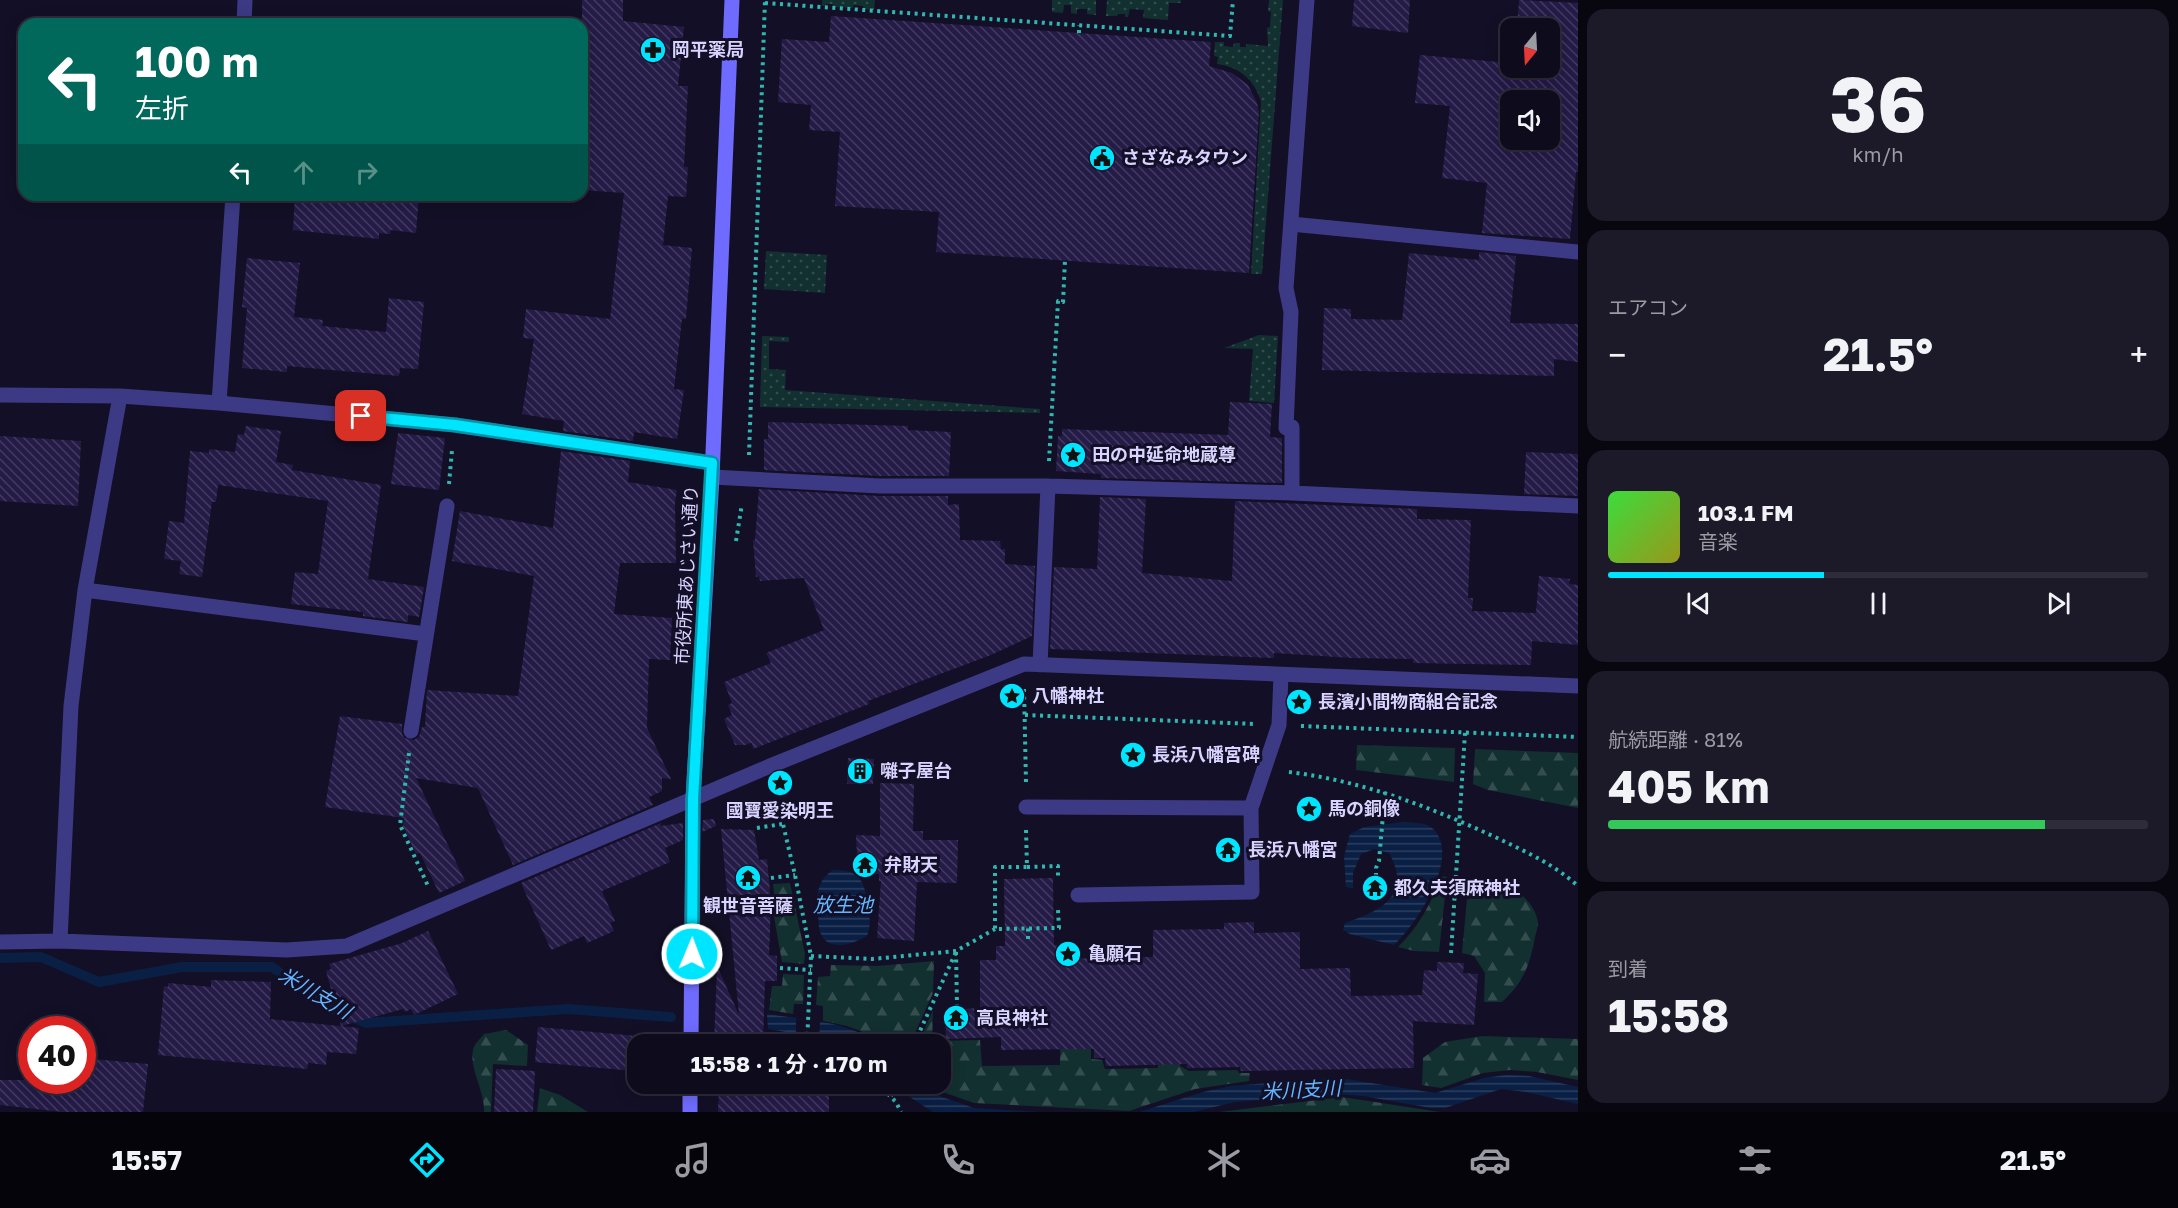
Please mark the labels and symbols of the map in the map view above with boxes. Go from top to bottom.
north arrow [1500,18,1560,78]
pharmacy icon: 岡平薬局 [638,35,668,65]
place label: 岡平薬局 [672,38,744,60]
public building icon: さざなみタウン [1087,143,1117,173]
place label: さざなみタウン [1122,146,1248,168]
pin [335,390,386,441]
place icon: 田の中延命地蔵尊 [1058,440,1088,470]
place label: 田の中延命地蔵尊 [1092,443,1236,465]
street label: 市役所東あじさい通り [670,484,702,665]
place icon: 八幡神社 [997,681,1027,711]
place label: 八幡神社 [1032,684,1104,706]
place icon: 長濱小間物商組合記念 [1284,687,1314,717]
place label: 長濱小間物商組合記念 [1318,690,1498,712]
place icon: 長浜八幡宮碑 [1118,740,1148,770]
place label: 長浜八幡宮碑 [1152,743,1260,765]
building icon: 囃子屋台 [845,756,875,786]
place label: 囃子屋台 [880,759,952,781]
place icon: 國寶愛染明王 [765,768,795,798]
place icon: 馬の銅像 [1294,794,1324,824]
place label: 馬の銅像 [1328,797,1400,819]
place label: 國寶愛染明王 [726,799,834,821]
temple icon: 長浜八幡宮 [1213,835,1243,865]
place label: 長浜八幡宮 [1248,838,1338,860]
temple icon: 弁財天 [850,850,880,880]
place label: 弁財天 [884,853,938,875]
temple icon: 観世音菩薩 [733,863,763,893]
temple icon: 都久夫須麻神社 [1360,873,1390,903]
place label: 都久夫須麻神社 [1394,876,1520,898]
water label: 放生池 [813,892,875,916]
place label: 観世音菩薩 [703,894,793,916]
position arrow [660,922,724,986]
place icon: 亀願石 [1053,939,1083,969]
place label: 亀願石 [1088,942,1142,964]
water label: 米川支川 [275,961,358,1024]
temple icon: 高良神社 [941,1003,971,1033]
place label: 高良神社 [976,1006,1048,1028]
speed limit sign: 40 [18,1016,96,1094]
water label: 米川支川 [1260,1075,1344,1103]

